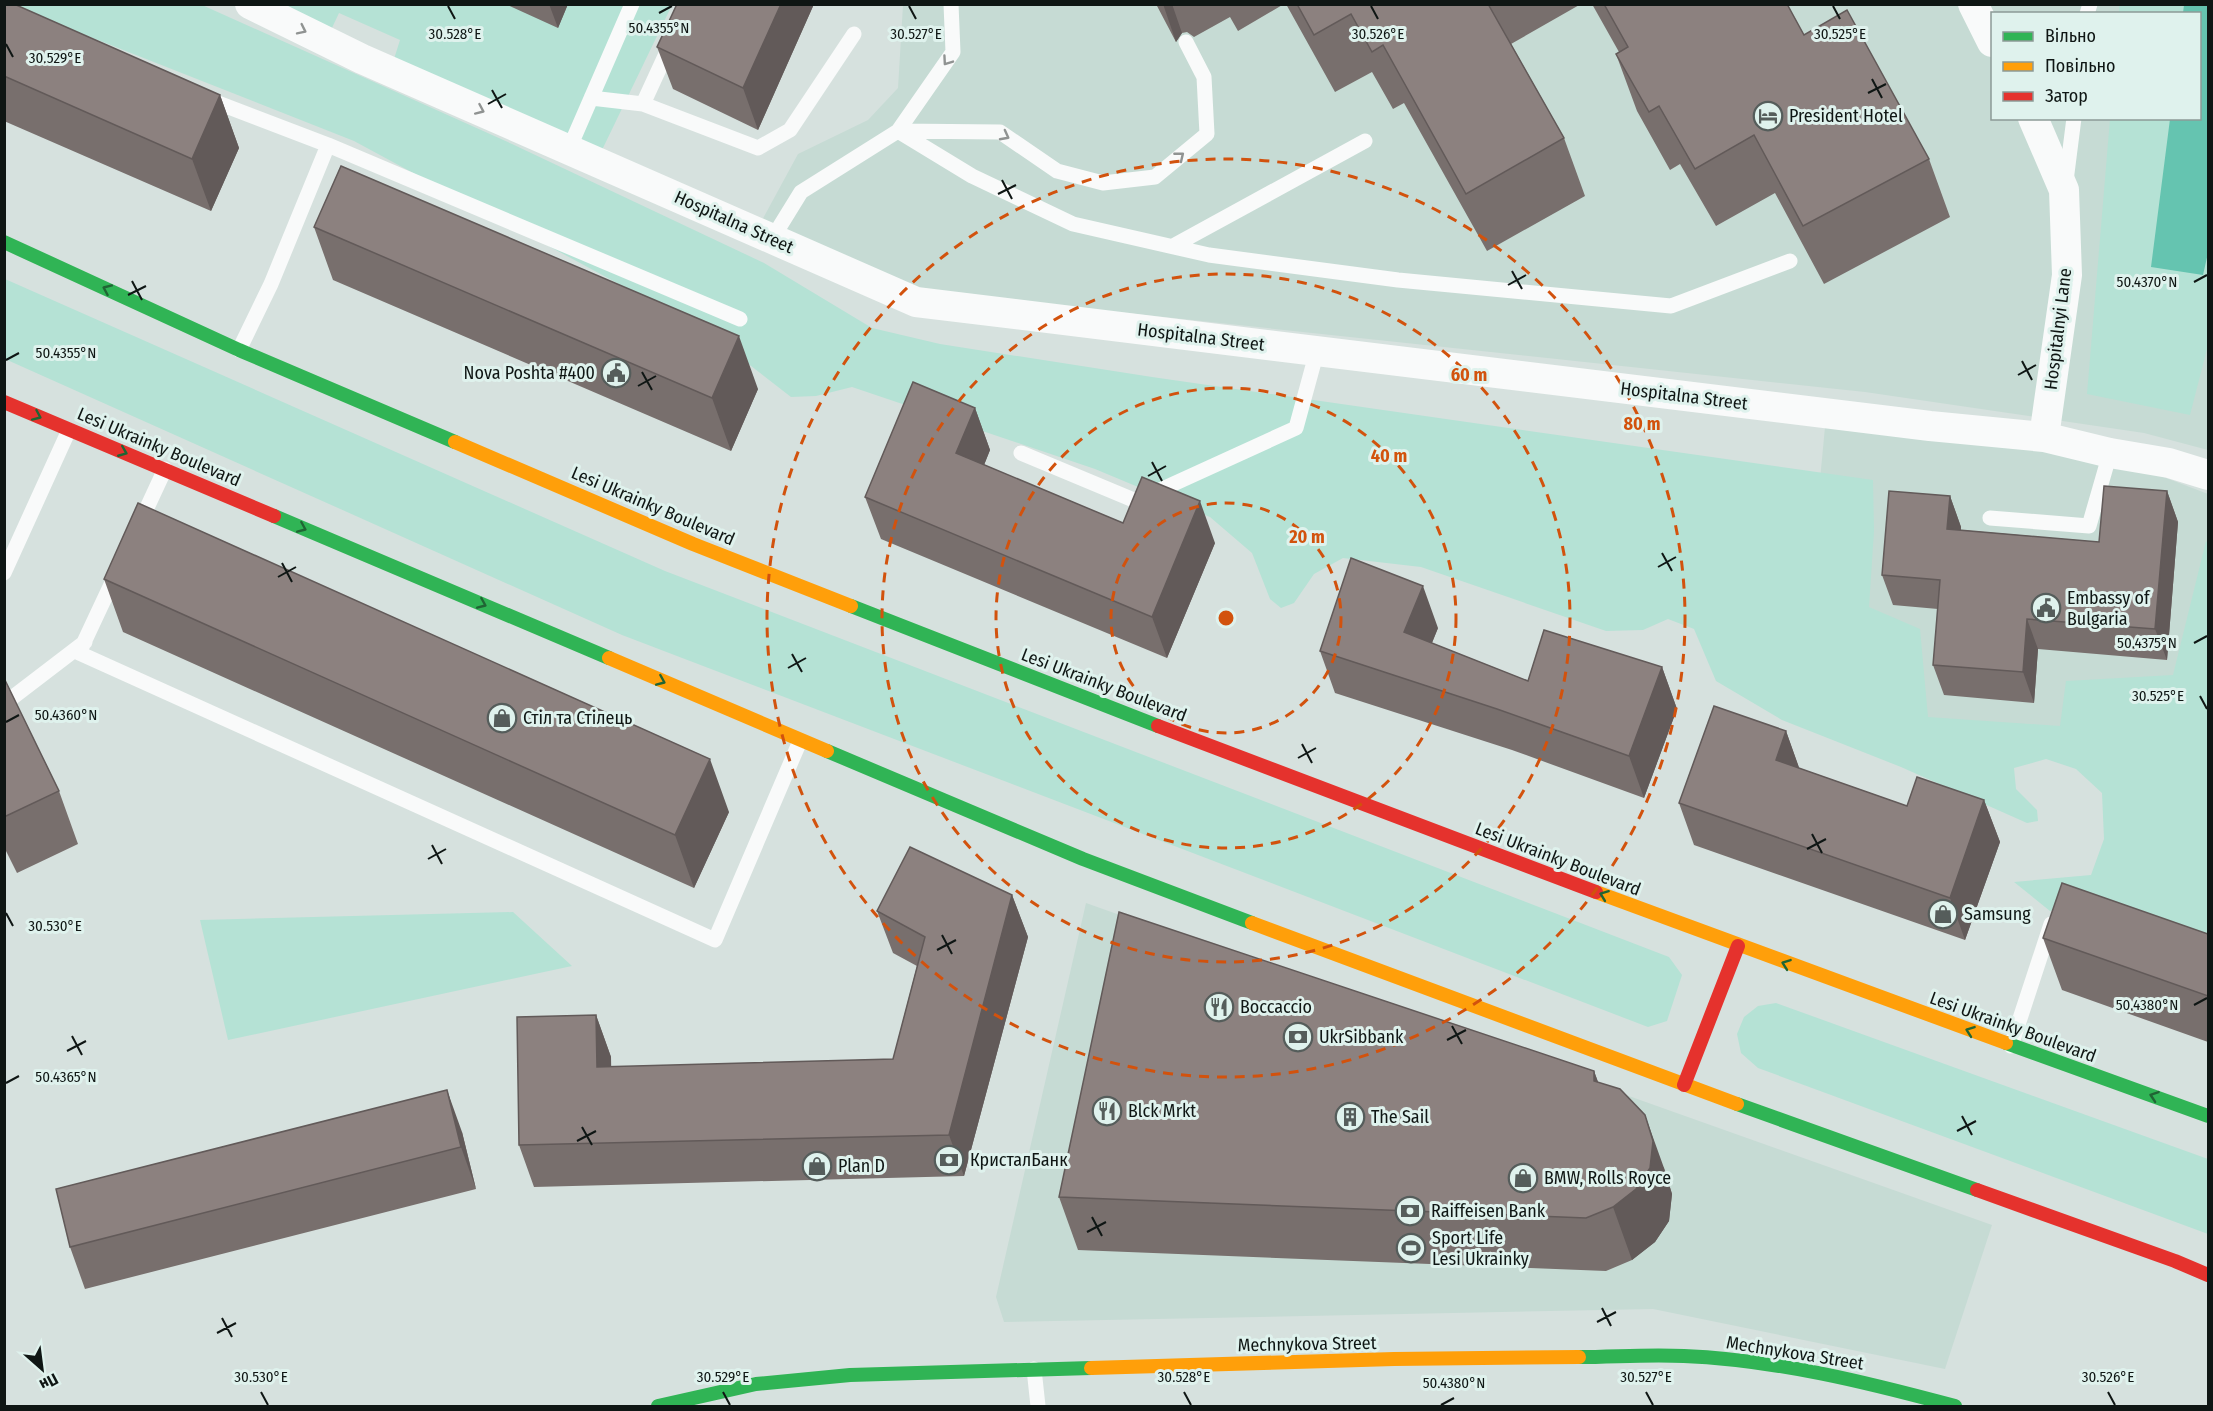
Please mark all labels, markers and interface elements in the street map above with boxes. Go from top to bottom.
legend [1991,12,2201,120]
text: 50.4355°N [629,19,689,37]
one-way arrow [296,22,307,34]
text: 30.528°E [429,25,481,43]
text: 30.527°E [890,25,942,43]
text: 30.526°E [1352,25,1404,43]
text: 30.525°E [1814,25,1866,43]
text: Вільно [2045,25,2096,47]
text: 30.529°E [29,49,81,67]
one-way arrow [943,54,954,65]
text: Повільно [2045,55,2116,77]
text: Затор [2045,85,2088,107]
hotel icon: President Hotel [1752,100,1784,132]
one-way arrow [474,103,485,115]
place label: President Hotel [1789,105,1903,127]
one-way arrow [999,129,1010,141]
one-way arrow [1173,152,1184,163]
street label: Hospitalna Street [671,186,797,258]
street label: Hospitalnyi Lane [2040,267,2076,391]
text: 50.4370°N [2117,273,2177,291]
one-way arrow [102,284,113,296]
street label: Hospitalna Street [1136,318,1266,356]
text: 50.4355°N [36,344,96,362]
public building icon: Nova Poshta #400 [600,357,632,389]
place label: Nova Poshta #400 [464,362,595,384]
text: 60 m [1451,364,1487,386]
street label: Hospitalna Street [1619,377,1749,415]
street label: Lesi Ukrainky Boulevard [74,403,244,491]
one-way arrow [30,408,41,420]
text: 80 m [1624,413,1660,435]
one-way arrow [116,445,127,457]
text: 40 m [1371,445,1407,467]
street label: Lesi Ukrainky Boulevard [568,462,738,550]
one-way arrow [296,521,307,533]
text: 20 m [1288,526,1325,548]
place label: Embassy of Bulgaria [2067,587,2151,630]
public building icon: Embassy of Bulgaria [2030,592,2062,624]
one-way arrow [475,597,486,609]
centre of rings [1216,608,1236,628]
text: 50.4375°N [2117,634,2177,652]
street label: Lesi Ukrainky Boulevard [1018,643,1190,727]
one-way arrow [655,674,666,686]
text: 30.525°E [2132,687,2184,705]
shop icon: Стіл та Стілець [486,702,518,734]
text: 50.4360°N [35,706,97,724]
place label: Стіл та Стілець [523,707,632,729]
street label: Lesi Ukrainky Boulevard [1472,817,1644,901]
one-way arrow [1599,890,1610,903]
shop icon: Samsung [1927,898,1959,930]
place label: Samsung [1964,903,2031,925]
text: 30.530°E [28,917,82,935]
one-way arrow [1782,959,1792,972]
street label: Lesi Ukrainky Boulevard [1927,987,2099,1067]
restaurant icon: Boccaccio [1203,991,1235,1023]
place label: Boccaccio [1240,996,1312,1018]
text: 50.4380°N [2116,996,2178,1014]
bank icon: UkrSibbank [1282,1021,1314,1053]
place label: UkrSibbank [1319,1026,1404,1048]
one-way arrow [1965,1026,1976,1038]
text: 50.4365°N [35,1068,97,1086]
one-way arrow [2149,1090,2159,1103]
restaurant icon: Blck Mrkt [1091,1095,1123,1127]
place label: Blck Mrkt [1128,1100,1196,1122]
building icon: The Sail [1334,1101,1366,1133]
place label: The Sail [1371,1106,1429,1128]
bank icon: КристалБанк [933,1144,965,1176]
place label: КристалБанк [970,1149,1068,1171]
shop icon: Plan D [801,1150,833,1182]
place label: Plan D [838,1155,885,1177]
shop icon: BMW, Rolls Royce [1507,1162,1539,1194]
place label: BMW, Rolls Royce [1544,1167,1671,1189]
bank icon: Raiffeisen Bank [1394,1195,1426,1227]
place label: Raiffeisen Bank [1431,1200,1546,1222]
place label: Sport Life Lesi Ukrainky [1432,1227,1529,1270]
sports icon: Sport Life Lesi Ukrainky [1395,1232,1427,1264]
street label: Mechnykova Street [1725,1331,1865,1375]
street label: Mechnykova Street [1237,1332,1377,1356]
north arrow [12,1339,72,1399]
text: 30.530°E [234,1368,288,1386]
text: 30.529°E [697,1368,749,1386]
text: 30.528°E [1158,1368,1210,1386]
text: 30.527°E [1620,1368,1672,1386]
text: 30.526°E [2082,1368,2134,1386]
text: Пн [36,1369,61,1394]
text: 50.4380°N [1423,1374,1485,1392]

